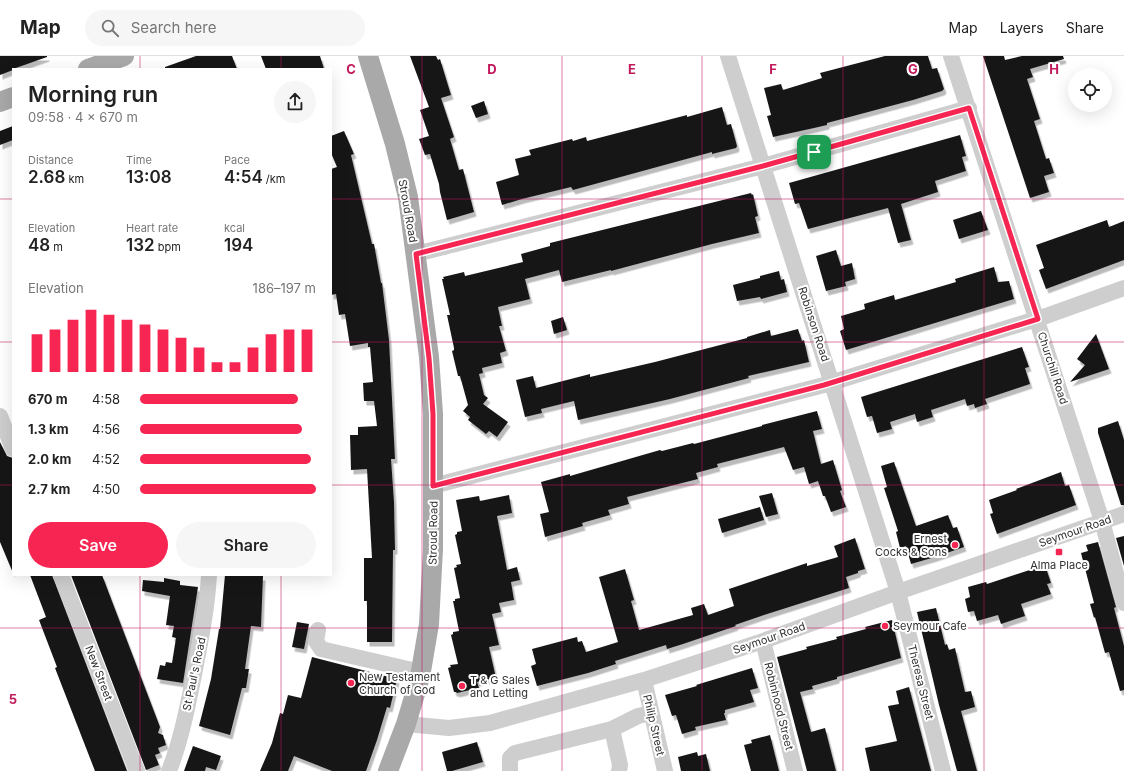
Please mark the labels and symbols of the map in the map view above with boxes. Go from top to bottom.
text: C [346,61,356,77]
text: D [487,61,497,77]
text: E [628,61,636,77]
text: F [769,61,777,77]
text: G [908,61,918,77]
text: H [1049,61,1059,77]
pin [797,135,831,169]
street label: Stroud Road [396,178,420,244]
street label: Robinson Road [795,285,833,363]
street label: Churchill Road [1035,330,1071,406]
street label: Stroud Road [425,501,441,565]
street label: Seymour Road [1037,512,1113,550]
place label: Ernest Cocks & Sons [875,532,947,559]
marker: Ernest Cocks & Sons [950,540,960,550]
marker: Alma Place [1054,547,1064,557]
place label: Alma Place [1030,558,1088,572]
street label: Seymour Road [731,619,807,657]
place label: Seymour Cafe [893,619,967,633]
marker: Seymour Cafe [880,621,890,631]
street label: St Paul's Road [179,636,209,712]
street label: Theresa Street [905,643,937,721]
street label: New Street [82,644,116,703]
street label: Robinhood Street [761,661,797,752]
place label: New Testament Church of God [359,670,440,697]
place label: T & G Sales and Letting [470,673,530,700]
marker: New Testament Church of God [346,678,356,688]
marker: T & G Sales and Letting [457,681,467,691]
text: 5 [9,691,17,707]
street label: Philip Street [640,693,668,757]

